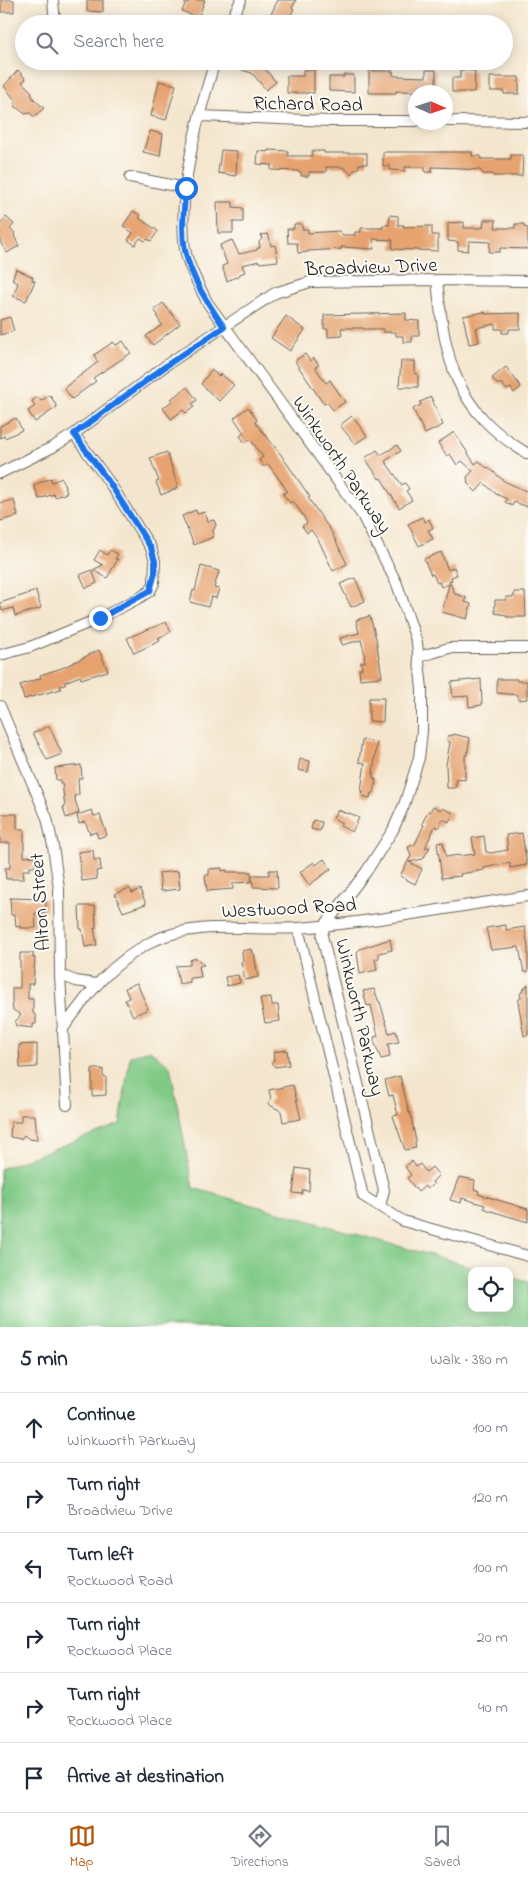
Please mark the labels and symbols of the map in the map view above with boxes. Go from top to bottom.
north arrow [408,85,453,130]
street label: Richard Road [253,90,363,121]
route start [175,177,198,200]
street label: Broadview Drive [303,252,438,285]
street label: Winkworth Parkway [284,391,398,540]
route end [89,607,112,630]
street label: Alton Street [24,852,59,952]
street label: Westwood Road [221,891,357,928]
street label: Winkworth Parkway [326,936,391,1099]

